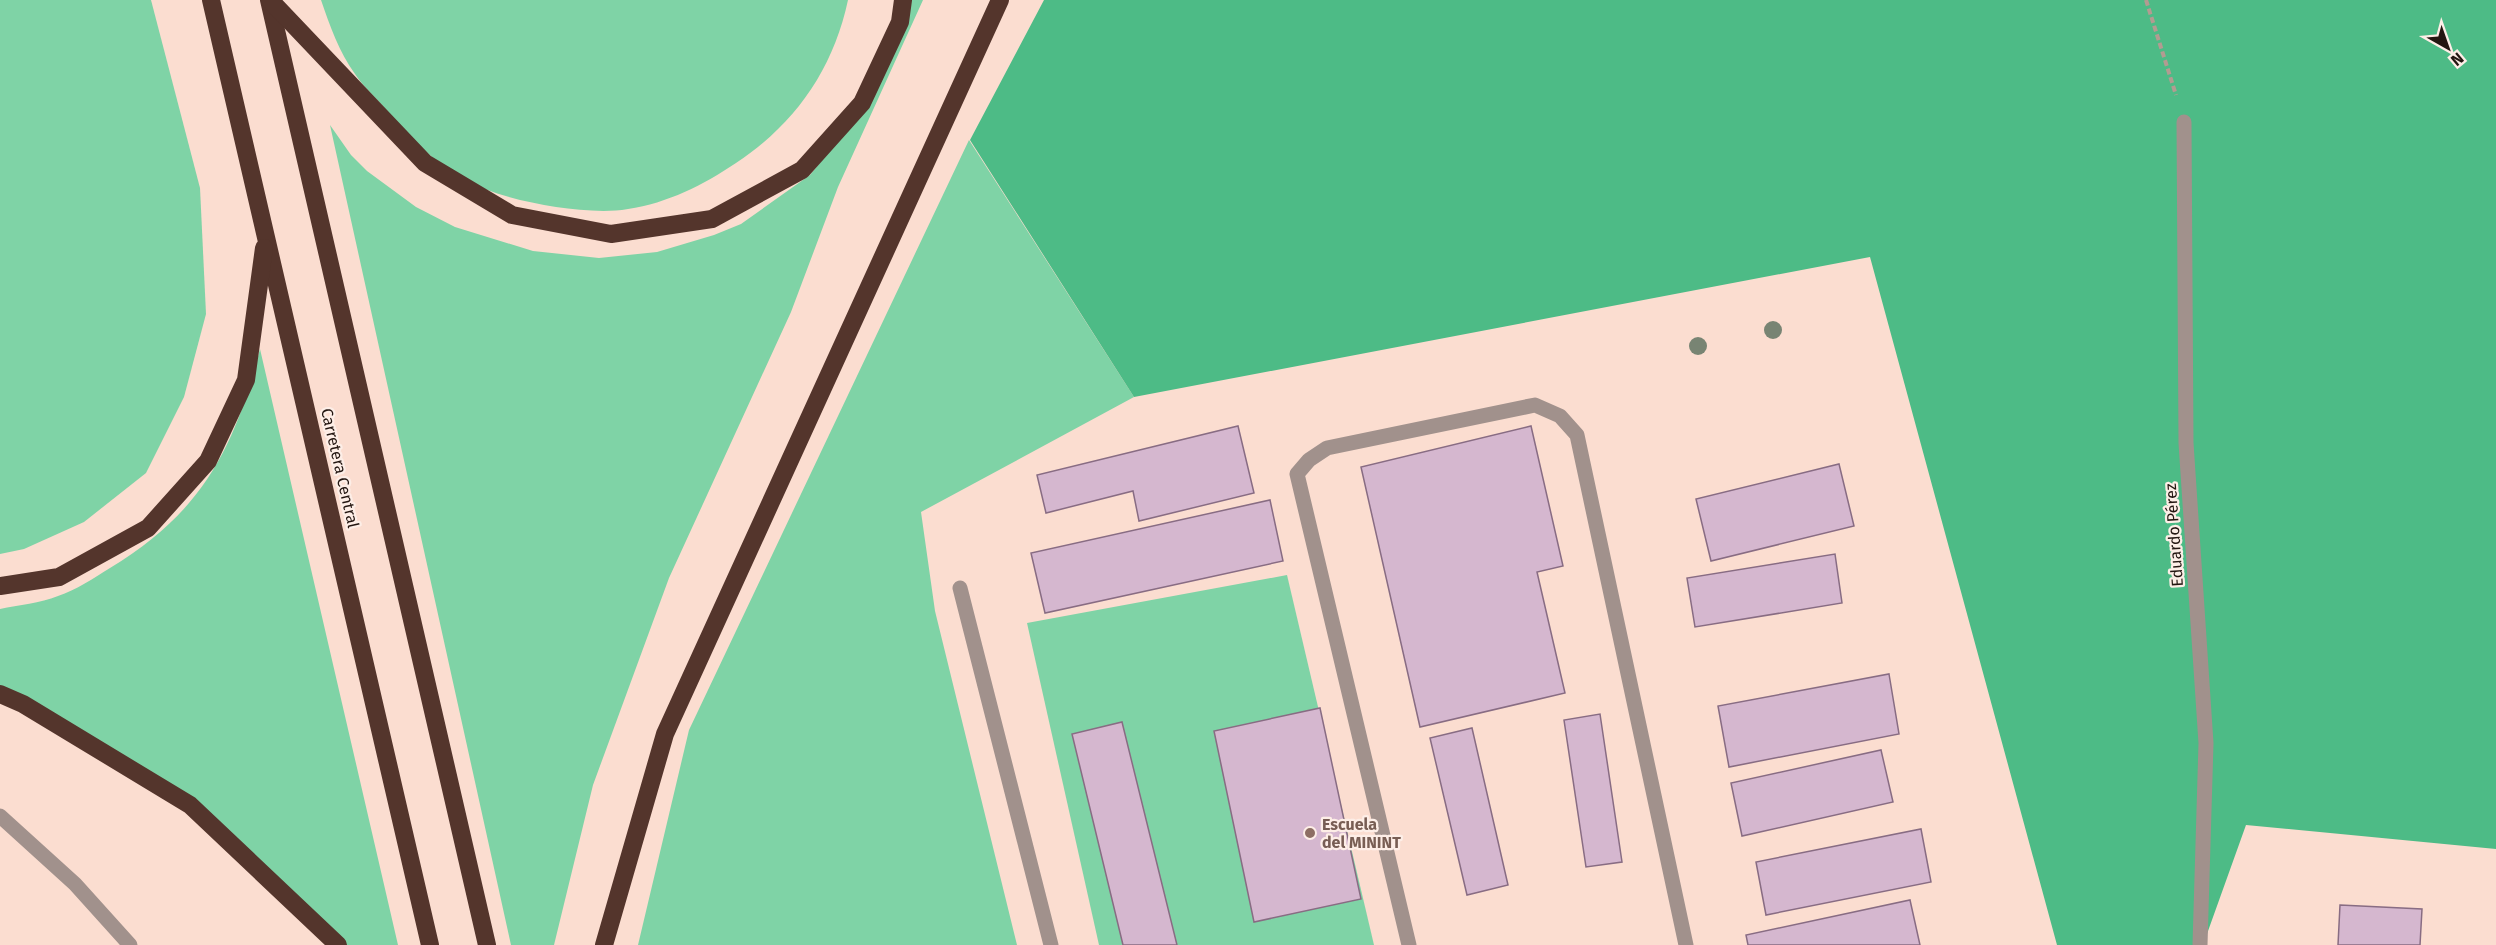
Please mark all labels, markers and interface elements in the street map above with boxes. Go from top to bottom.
north arrow [2418,18,2478,78]
text: N [2447,48,2467,70]
street label: Carretera Central [317,406,363,530]
street label: Eduardo Pérez [2161,483,2187,587]
place label: Escuela del MININT [1322,815,1401,852]
marker: Escuela del MININT [1303,826,1317,840]

